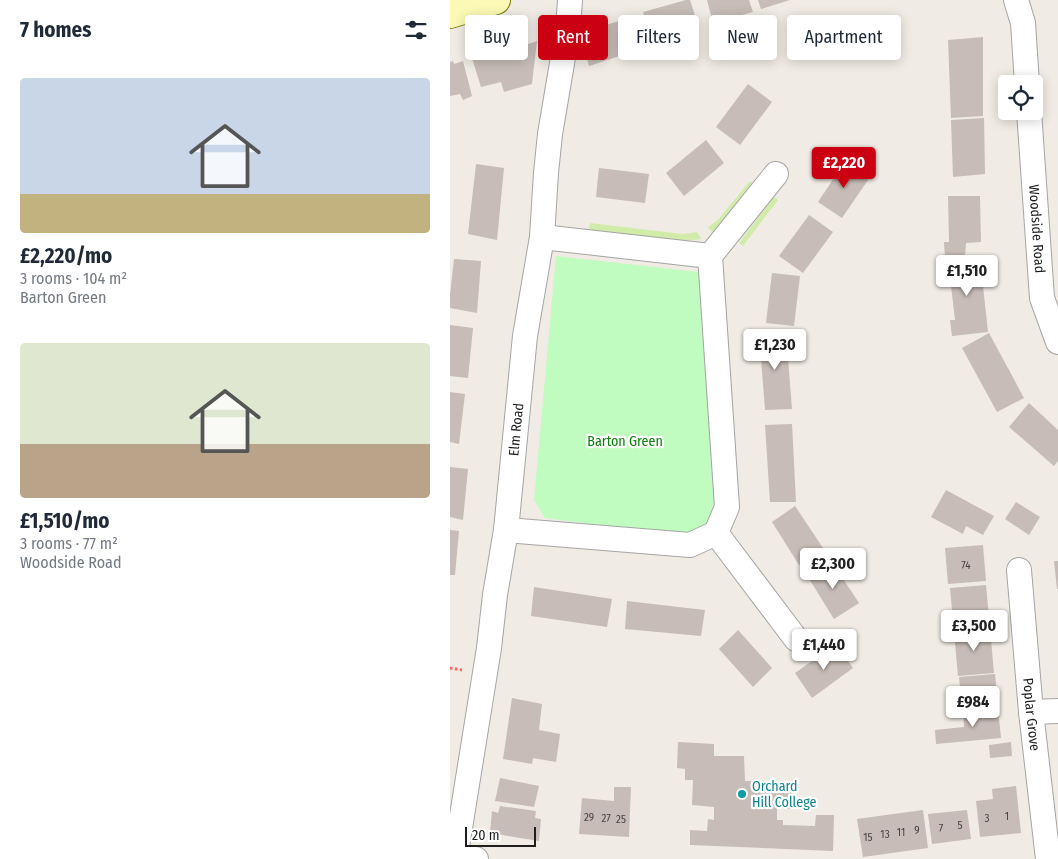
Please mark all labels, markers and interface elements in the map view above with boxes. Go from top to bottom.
chip: Buy [465,15,528,60]
chip: Rent [538,15,608,60]
chip: Filters [618,15,699,60]
chip: New [709,15,777,60]
chip: Apartment [787,15,901,60]
icon: filters [402,16,430,44]
text: 7 homes [20,17,91,43]
map controls [998,75,1043,120]
button: locate [998,75,1043,120]
icon: home [180,111,270,201]
pin: £2,220 [803,146,885,189]
text: £2,220 [823,153,865,172]
street label: Woodside Road [1026,184,1049,274]
text: £2,220/mo [20,243,112,269]
pin: £1,510 [926,254,1008,297]
text: £1,510 [947,261,987,280]
text: 3 rooms · 104 m² [20,269,127,288]
text: Barton Green [20,288,106,307]
pin: £1,230 [734,328,816,371]
text: £1,230 [754,335,796,354]
icon: home [180,376,270,466]
street label: Elm Road [505,402,527,457]
park label: Barton Green [587,433,663,450]
text: £1,510/mo [20,508,109,534]
text: 3 rooms · 77 m² [20,534,118,553]
pin: £2,300 [792,548,874,590]
text: Woodside Road [20,553,122,572]
text: £2,300 [811,554,855,573]
house number: 74 [961,559,971,572]
pin: £3,500 [933,610,1015,652]
text: £3,500 [952,616,996,635]
pin: £1,440 [783,628,865,671]
text: £1,440 [803,635,845,654]
street label: Poplar Grove [1020,677,1044,752]
pin: £984 [943,686,1003,728]
text: £984 [957,692,989,711]
place label: Orchard Hill College [752,778,816,811]
marker: Orchard Hill College [736,788,748,800]
house number: 1 [1005,810,1009,823]
house number: 29 [584,811,594,824]
house number: 27 [601,812,611,825]
house number: 3 [985,812,990,825]
house number: 25 [616,813,626,826]
house number: 5 [957,819,963,832]
house number: 7 [939,822,944,835]
scale bar [465,824,536,847]
house number: 9 [914,824,920,837]
house number: 11 [897,826,905,839]
text: 20 m [472,827,500,844]
house number: 13 [880,828,890,841]
house number: 15 [863,831,873,844]

